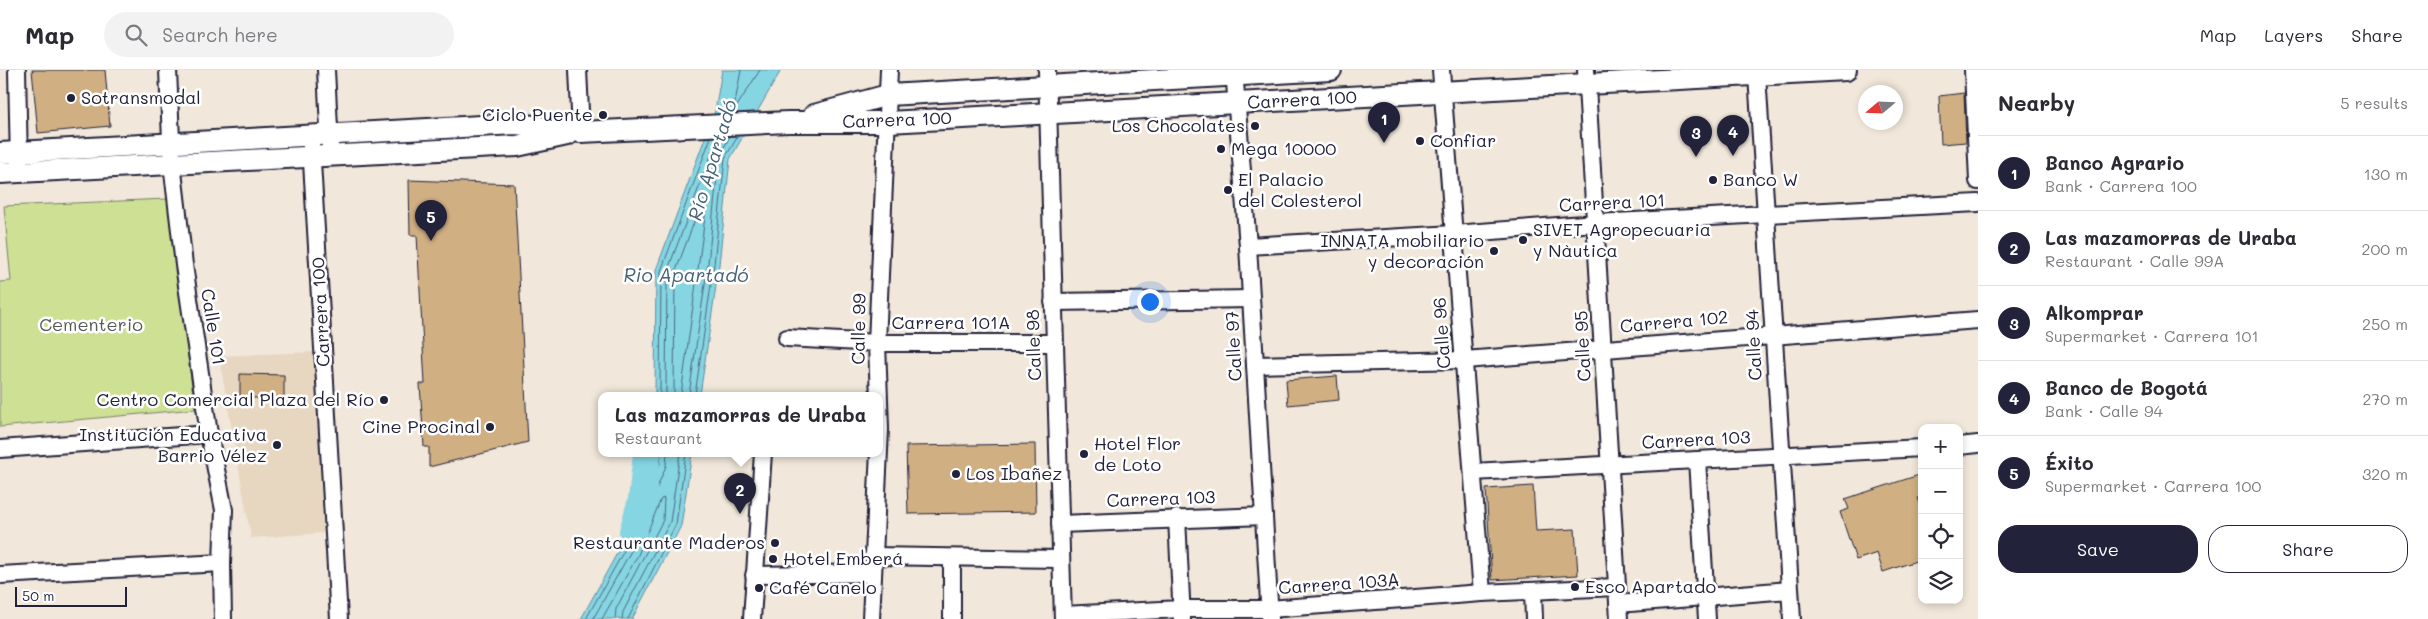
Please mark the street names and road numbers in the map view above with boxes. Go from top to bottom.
street label: Carrera 100 [1247,84,1357,114]
street label: Carrera 100 [842,105,952,133]
street label: Carrera 101 [1558,187,1666,217]
street label: Carrera 100 [305,257,335,367]
street label: Calle 101 [196,287,232,367]
street label: Calle 99 [845,293,871,365]
street label: Calle 96 [1427,297,1455,370]
street label: Carrera 102 [1619,304,1729,338]
street label: Calle 94 [1739,308,1767,381]
street label: Calle 98 [1020,309,1046,381]
street label: Carrera 101A [892,310,1010,334]
street label: Calle 97 [1219,310,1247,382]
street label: Calle 95 [1568,310,1596,382]
street label: Carrera 103 [1641,424,1751,454]
street label: Carrera 103 [1106,484,1216,512]
street label: Carrera 103A [1278,567,1400,599]

